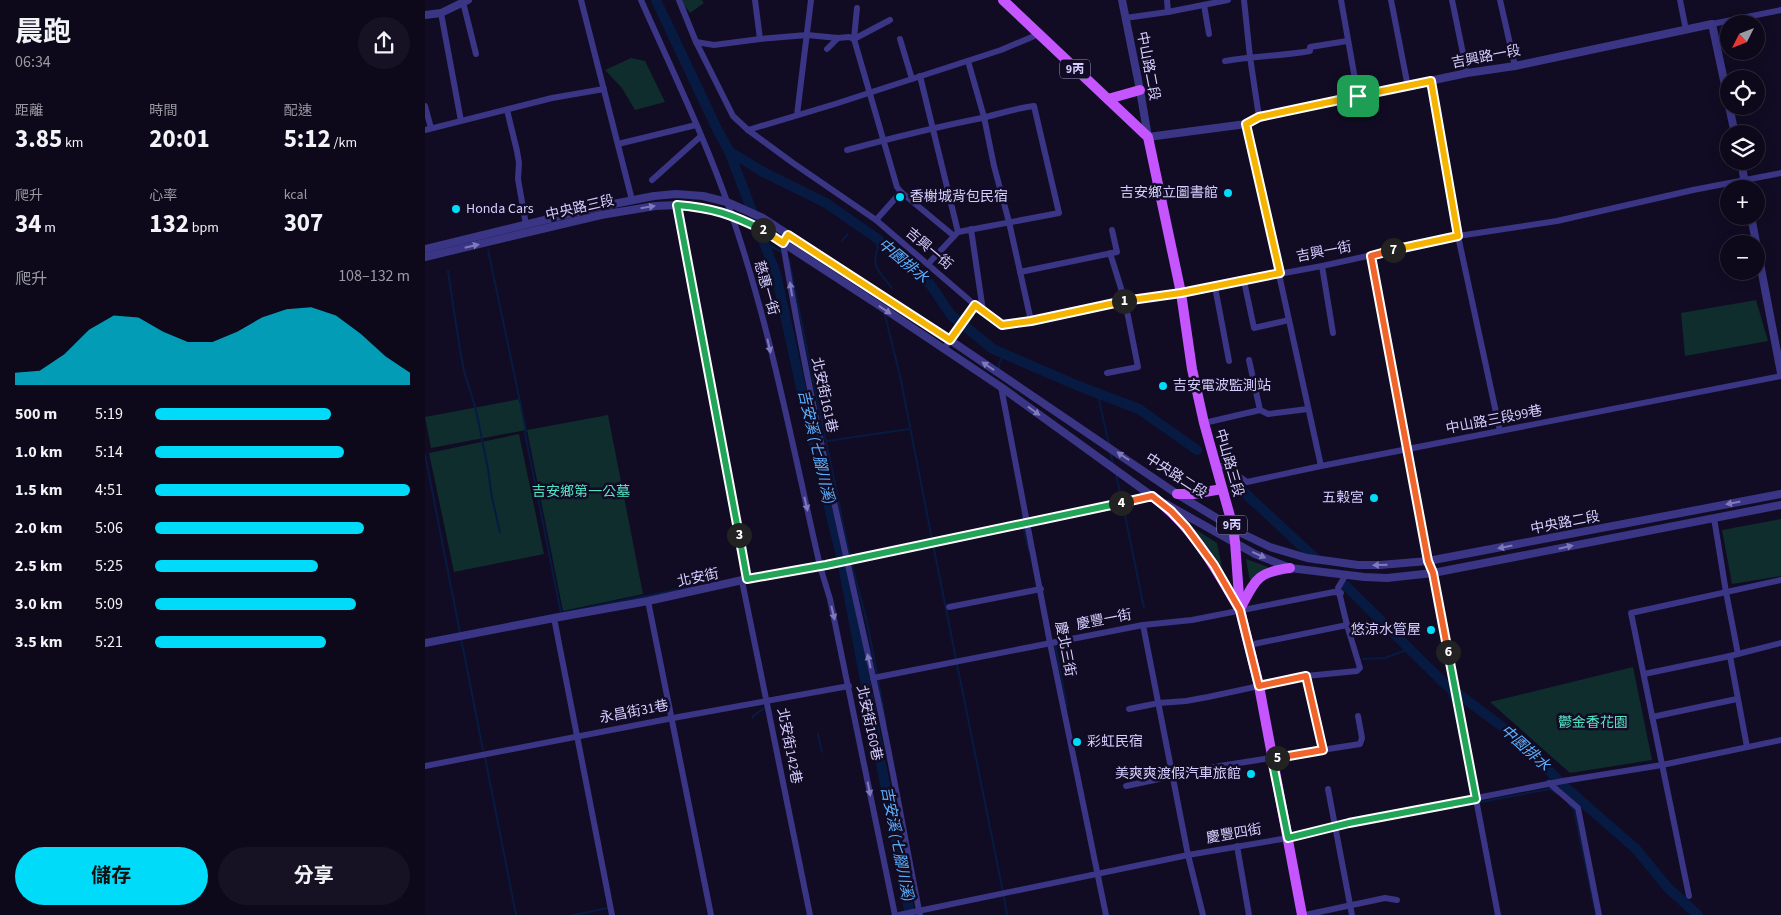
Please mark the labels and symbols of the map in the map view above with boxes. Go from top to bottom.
north arrow [1720,15,1765,60]
street label: 中山路二段 [1132,30,1164,102]
street label: 吉興路一段 [1450,41,1522,73]
road number: 9丙 [1060,60,1090,78]
pin [1337,75,1379,117]
place label: 吉安鄉立圖書館 [1120,183,1218,203]
place label: 香榭城背包民宿 [910,187,1008,207]
marker: 吉安鄉立圖書館 [1222,187,1234,199]
street label: 中央路三段 [544,190,616,226]
marker: 香榭城背包民宿 [894,191,906,203]
place label: Honda Cars [466,199,534,219]
marker: Honda Cars [450,203,462,215]
one-way arrow [640,203,656,211]
pin: 2 [751,218,775,242]
street label: 吉興一街 [901,223,957,275]
water label: 中園排水 [873,234,933,289]
street label: 吉興一街 [1295,237,1353,267]
pin: 7 [1381,238,1405,262]
one-way arrow [465,242,480,250]
street label: 慈惠一街 [749,258,783,318]
one-way arrow [786,281,794,297]
pin: 1 [1111,288,1137,314]
one-way arrow [878,305,892,315]
one-way arrow [765,338,773,353]
street label: 北安街161巷 [806,355,842,435]
one-way arrow [981,361,995,370]
place label: 吉安電波監測站 [1173,376,1271,396]
marker: 吉安電波監測站 [1157,380,1169,392]
water label: 吉安溪 (七腳川溪) [793,388,839,506]
street label: 中山路三段99巷 [1444,401,1544,439]
one-way arrow [1027,406,1041,416]
street label: 中山路三段 [1210,427,1248,499]
street label: 中央路二段 [1141,449,1211,503]
one-way arrow [1116,451,1130,461]
park label: 吉安鄉第一公墓 [532,482,630,502]
place label: 五榖宮 [1322,488,1364,508]
pin: 4 [1109,490,1133,516]
marker: 五榖宮 [1368,492,1380,504]
one-way arrow [802,497,810,512]
one-way arrow [1725,500,1741,508]
street label: 中央路二段 [1529,507,1601,539]
road number: 9丙 [1217,516,1247,534]
pin: 3 [727,522,751,548]
one-way arrow [1496,543,1512,551]
one-way arrow [1559,543,1574,551]
one-way arrow [1252,551,1266,559]
one-way arrow [1371,561,1387,569]
street label: 北安街 [675,564,721,592]
one-way arrow [829,605,837,620]
street label: 慶豐一街 [1075,605,1133,635]
street label: 慶北三街 [1050,620,1080,678]
place label: 悠涼水管屋 [1351,620,1421,640]
marker: 悠涼水管屋 [1425,624,1437,636]
pin: 6 [1435,640,1461,664]
one-way arrow [865,653,873,669]
street label: 北安街160巷 [851,683,887,763]
street label: 永昌街31巷 [598,696,670,728]
street label: 北安街142巷 [772,706,806,786]
park label: 鬱金香花園 [1558,713,1628,733]
water label: 中園排水 [1496,720,1555,777]
place label: 彩虹民宿 [1087,732,1143,752]
marker: 彩虹民宿 [1071,736,1083,748]
pin: 5 [1265,746,1289,770]
place label: 美爽爽渡假汽車旅館 [1115,764,1241,784]
marker: 美爽爽渡假汽車旅館 [1245,768,1257,780]
one-way arrow [866,781,874,797]
water label: 吉安溪 (七腳川溪) [876,785,918,903]
street label: 慶豐四街 [1205,819,1263,849]

